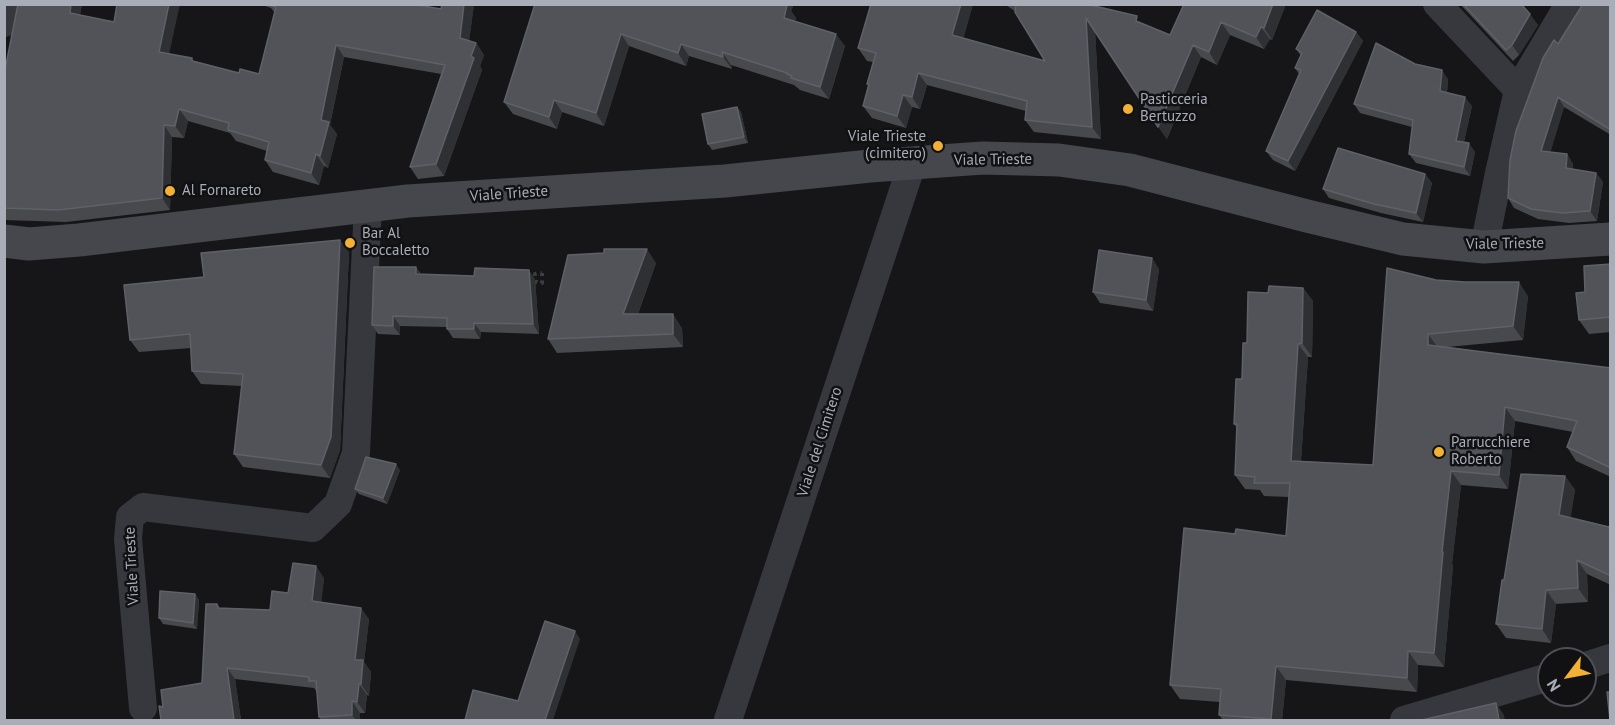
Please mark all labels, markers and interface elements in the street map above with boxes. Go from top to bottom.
place label: Pasticceria Bertuzzo [1140,91,1208,126]
marker: Pasticceria Bertuzzo [1121,102,1135,116]
place label: Viale Trieste (cimitero) [848,128,926,163]
marker: Viale Trieste (cimitero) [931,139,945,153]
street label: Viale Trieste [954,150,1032,170]
place label: Al Fornareto [182,182,261,200]
street label: Viale Trieste [469,182,549,206]
marker: Al Fornareto [163,184,177,198]
place label: Bar Al Boccaletto [362,225,429,260]
street label: Viale Trieste [1466,234,1544,254]
marker: Bar Al Boccaletto [343,236,357,250]
street label: Viale del Cimitero [794,385,846,499]
place label: Parrucchiere Roberto [1451,434,1530,469]
marker: Parrucchiere Roberto [1432,445,1446,459]
street label: Viale Trieste [121,526,143,606]
north arrow [1537,647,1597,707]
text: N [1542,676,1565,695]

